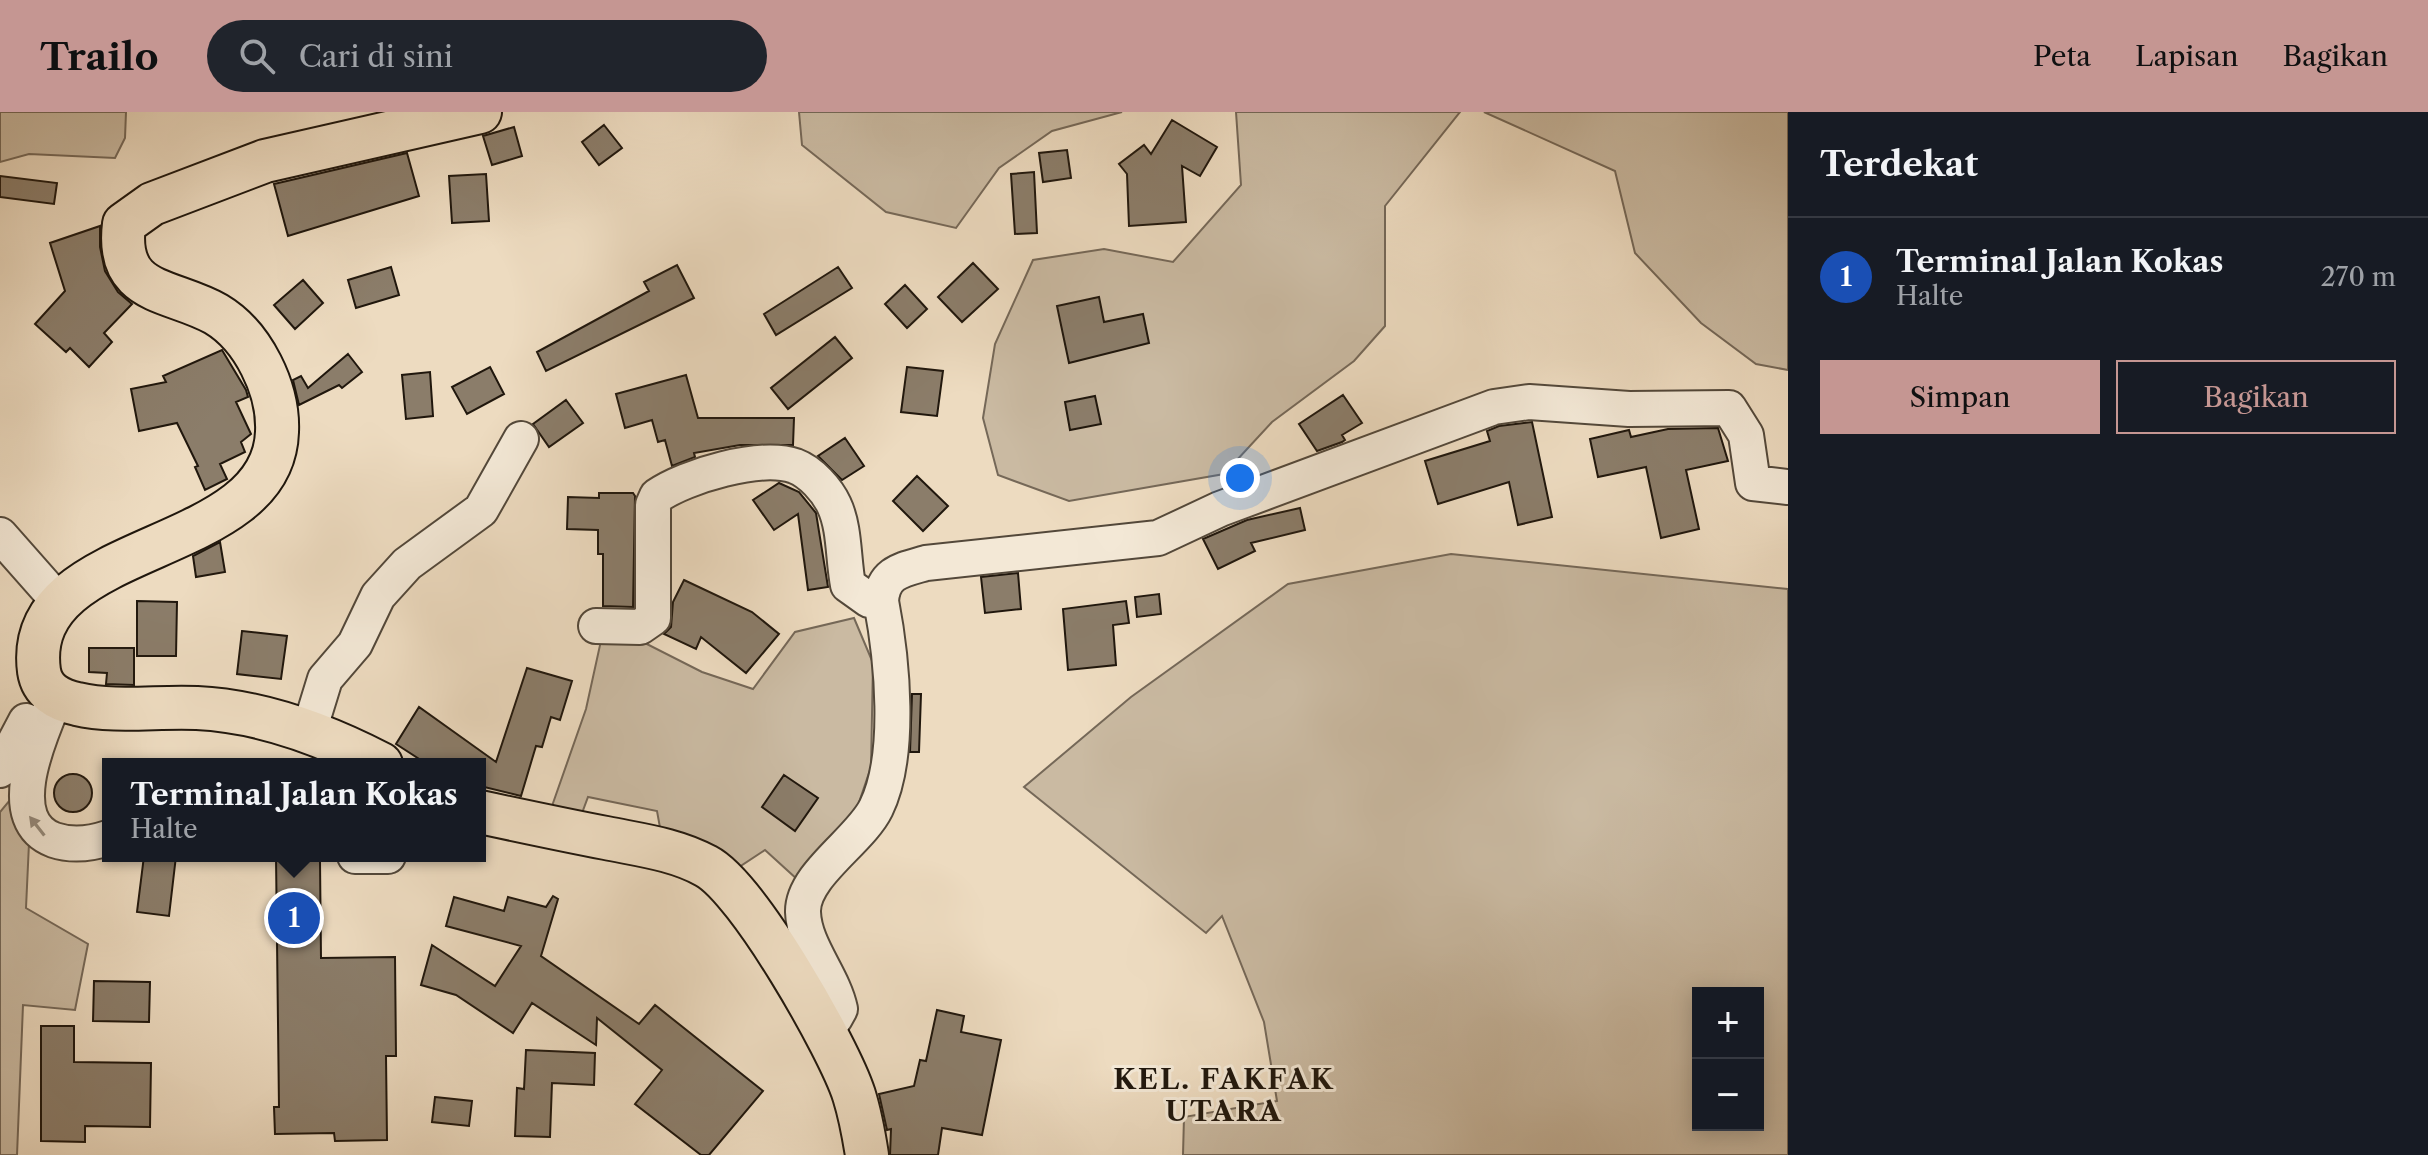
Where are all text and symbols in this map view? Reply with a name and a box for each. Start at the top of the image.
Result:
search box [207,20,767,92]
text: Trailo [40,33,159,80]
icon: search [235,34,279,78]
text: Cari di sini [299,38,453,75]
text: Peta [2033,39,2091,73]
text: Lapisan [2135,39,2238,73]
text: Bagikan [2282,39,2388,73]
text: Terdekat [1820,143,1978,185]
text: Terminal Jalan Kokas [1896,243,2224,280]
text: 1 [1840,261,1852,293]
text: 270 m [2321,261,2396,293]
text: Halte [1896,280,1963,312]
button: Simpan [1820,360,2100,434]
button: Bagikan [2116,360,2396,434]
your location [1220,458,1260,498]
popup [102,758,486,862]
text: Terminal Jalan Kokas [130,776,458,813]
text: Halte [130,813,198,845]
one-way arrow [30,816,46,836]
pin: 1 [268,888,320,948]
map controls [1692,987,1764,1131]
button: + [1692,987,1764,1059]
button: − [1692,1059,1764,1131]
district label: KEL. FAKFAK UTARA [1113,1062,1335,1128]

